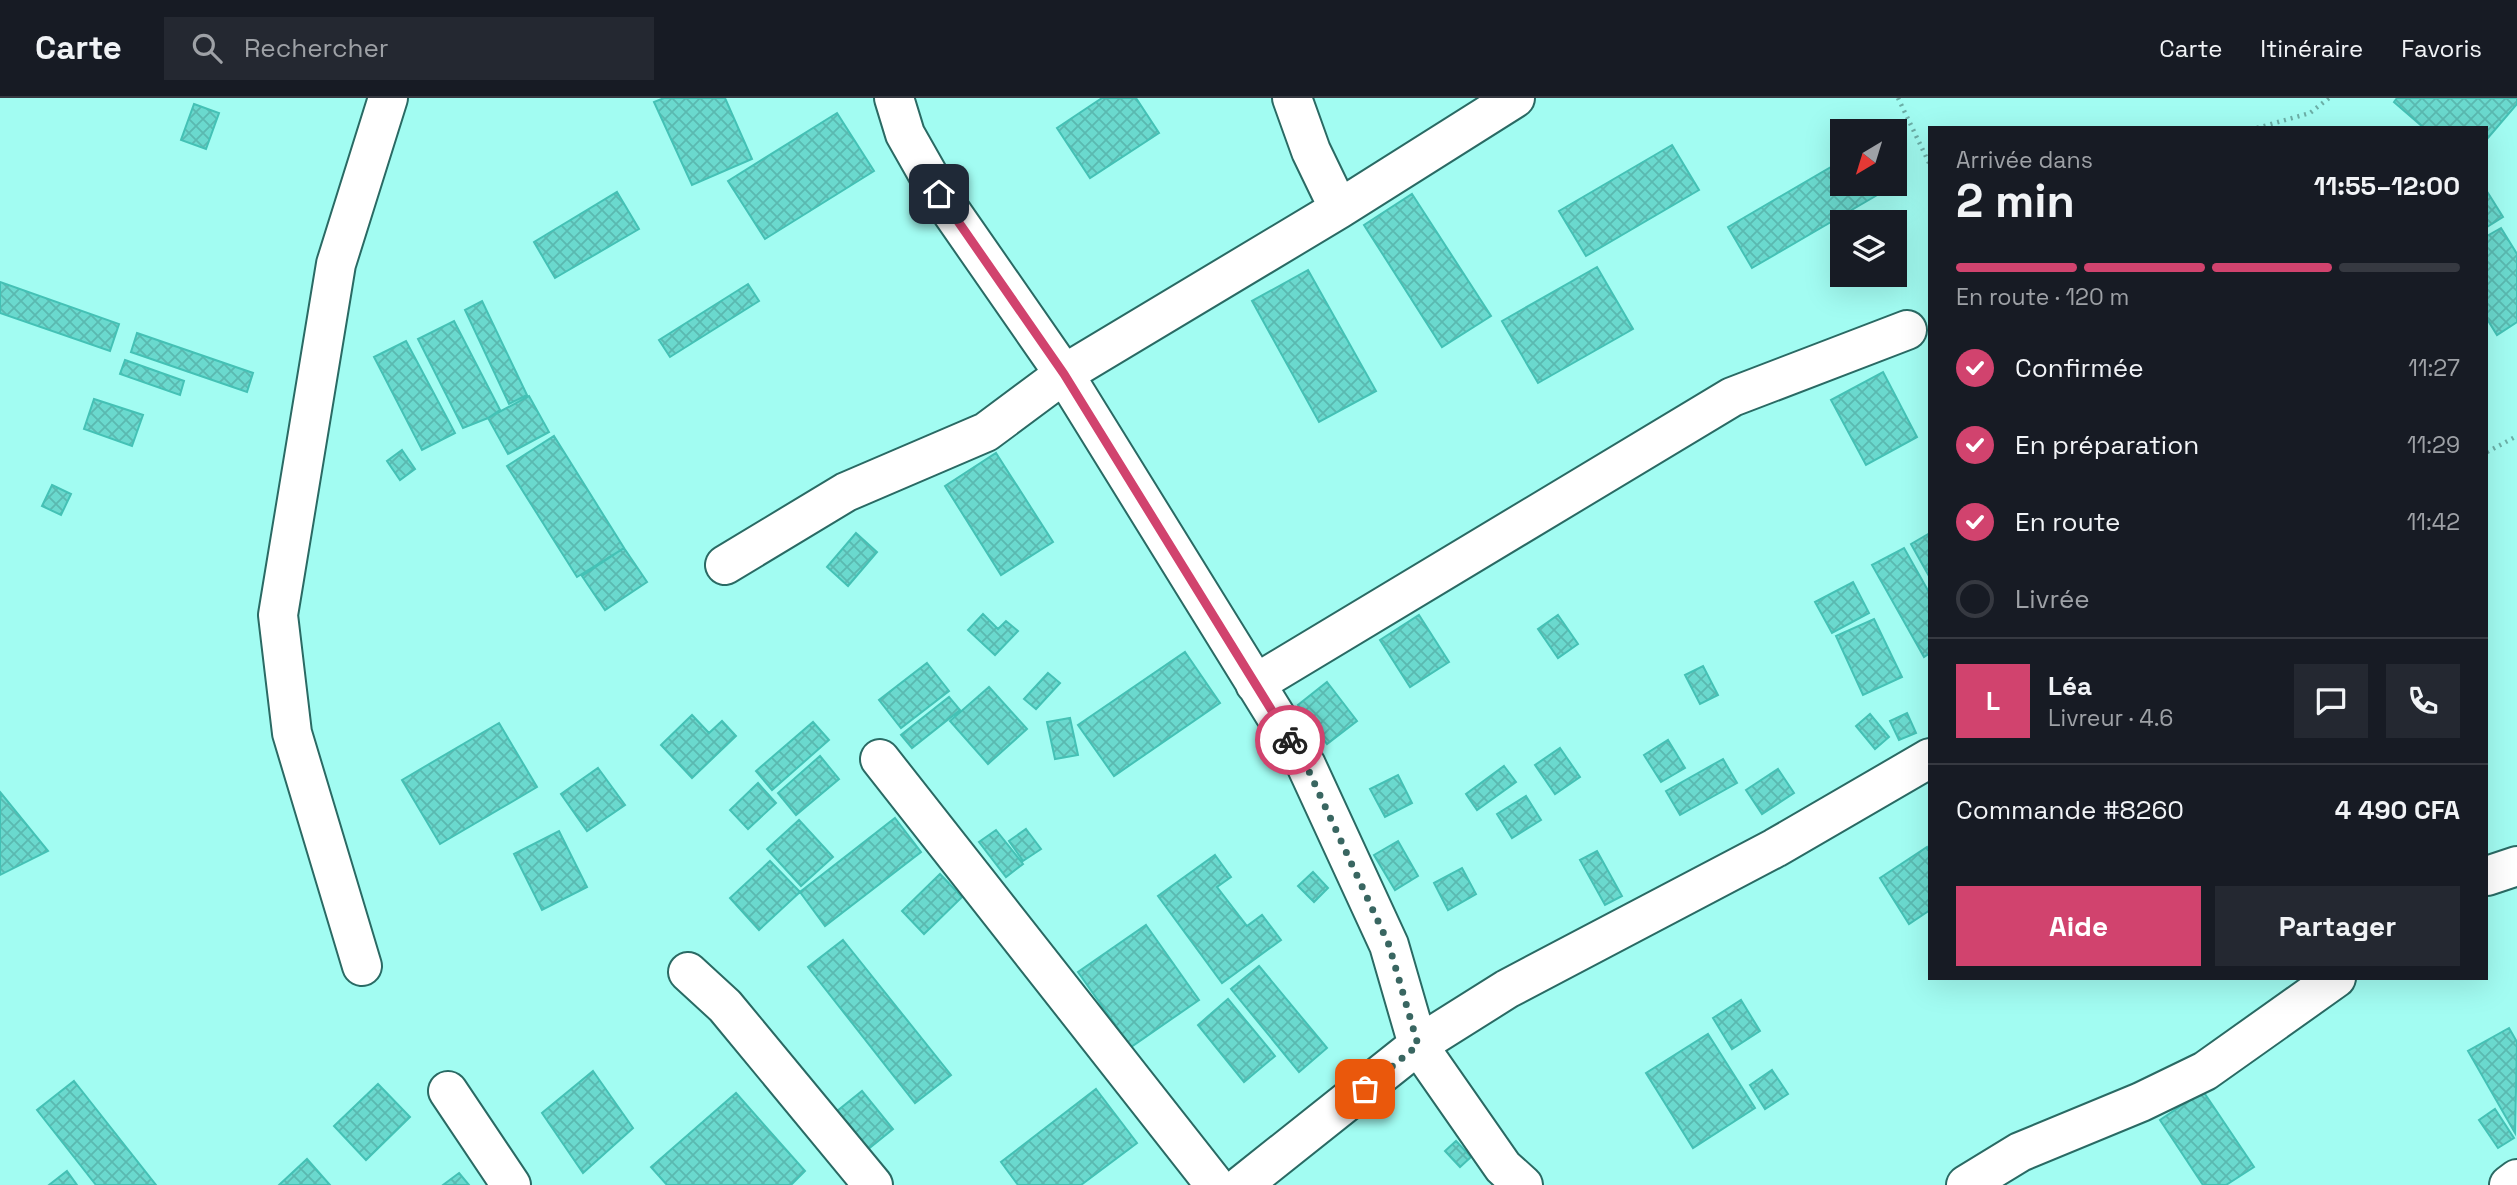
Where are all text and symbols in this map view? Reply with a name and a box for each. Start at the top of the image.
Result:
search box [164,17,654,80]
text: Carte [35,27,122,69]
icon: search [188,29,226,67]
text: Rechercher [244,31,389,65]
text: Carte [2159,33,2222,64]
text: Itinéraire [2260,33,2363,64]
text: Favoris [2401,33,2482,64]
north arrow [1830,119,1908,196]
map controls [1830,119,1907,287]
text: Arrivée dans [1956,145,2093,175]
pin [909,164,969,224]
text: 11:55–12:00 [2314,169,2460,203]
text: 2 min [1956,172,2075,230]
icon: home [920,175,958,213]
button: layers [1830,210,1907,287]
text: En route · 120 m [1956,282,2129,312]
icon: check [1956,349,1994,387]
text: Confirmée [2015,351,2144,385]
text: 11:27 [2408,353,2460,383]
icon: check [1956,426,1994,464]
text: En préparation [2015,428,2199,462]
text: 11:29 [2407,430,2460,460]
icon: check [1956,503,1994,541]
text: En route [2015,505,2120,539]
text: 11:42 [2407,507,2460,537]
text: Livrée [2015,582,2090,616]
button: chat [2294,664,2368,738]
button: phone [2386,664,2460,738]
text: Léa [2048,669,2092,703]
text: L [1986,684,2000,718]
text: Livreur · 4.6 [2048,703,2173,733]
courier [1255,705,1325,775]
icon: bike [1271,721,1309,759]
text: Commande #8260 [1956,793,2184,827]
text: 4 490 CFA [2335,793,2460,827]
button: Aide [1956,886,2201,966]
button: Partager [2215,886,2460,966]
pin [1335,1059,1395,1119]
icon: bag [1346,1070,1384,1108]

